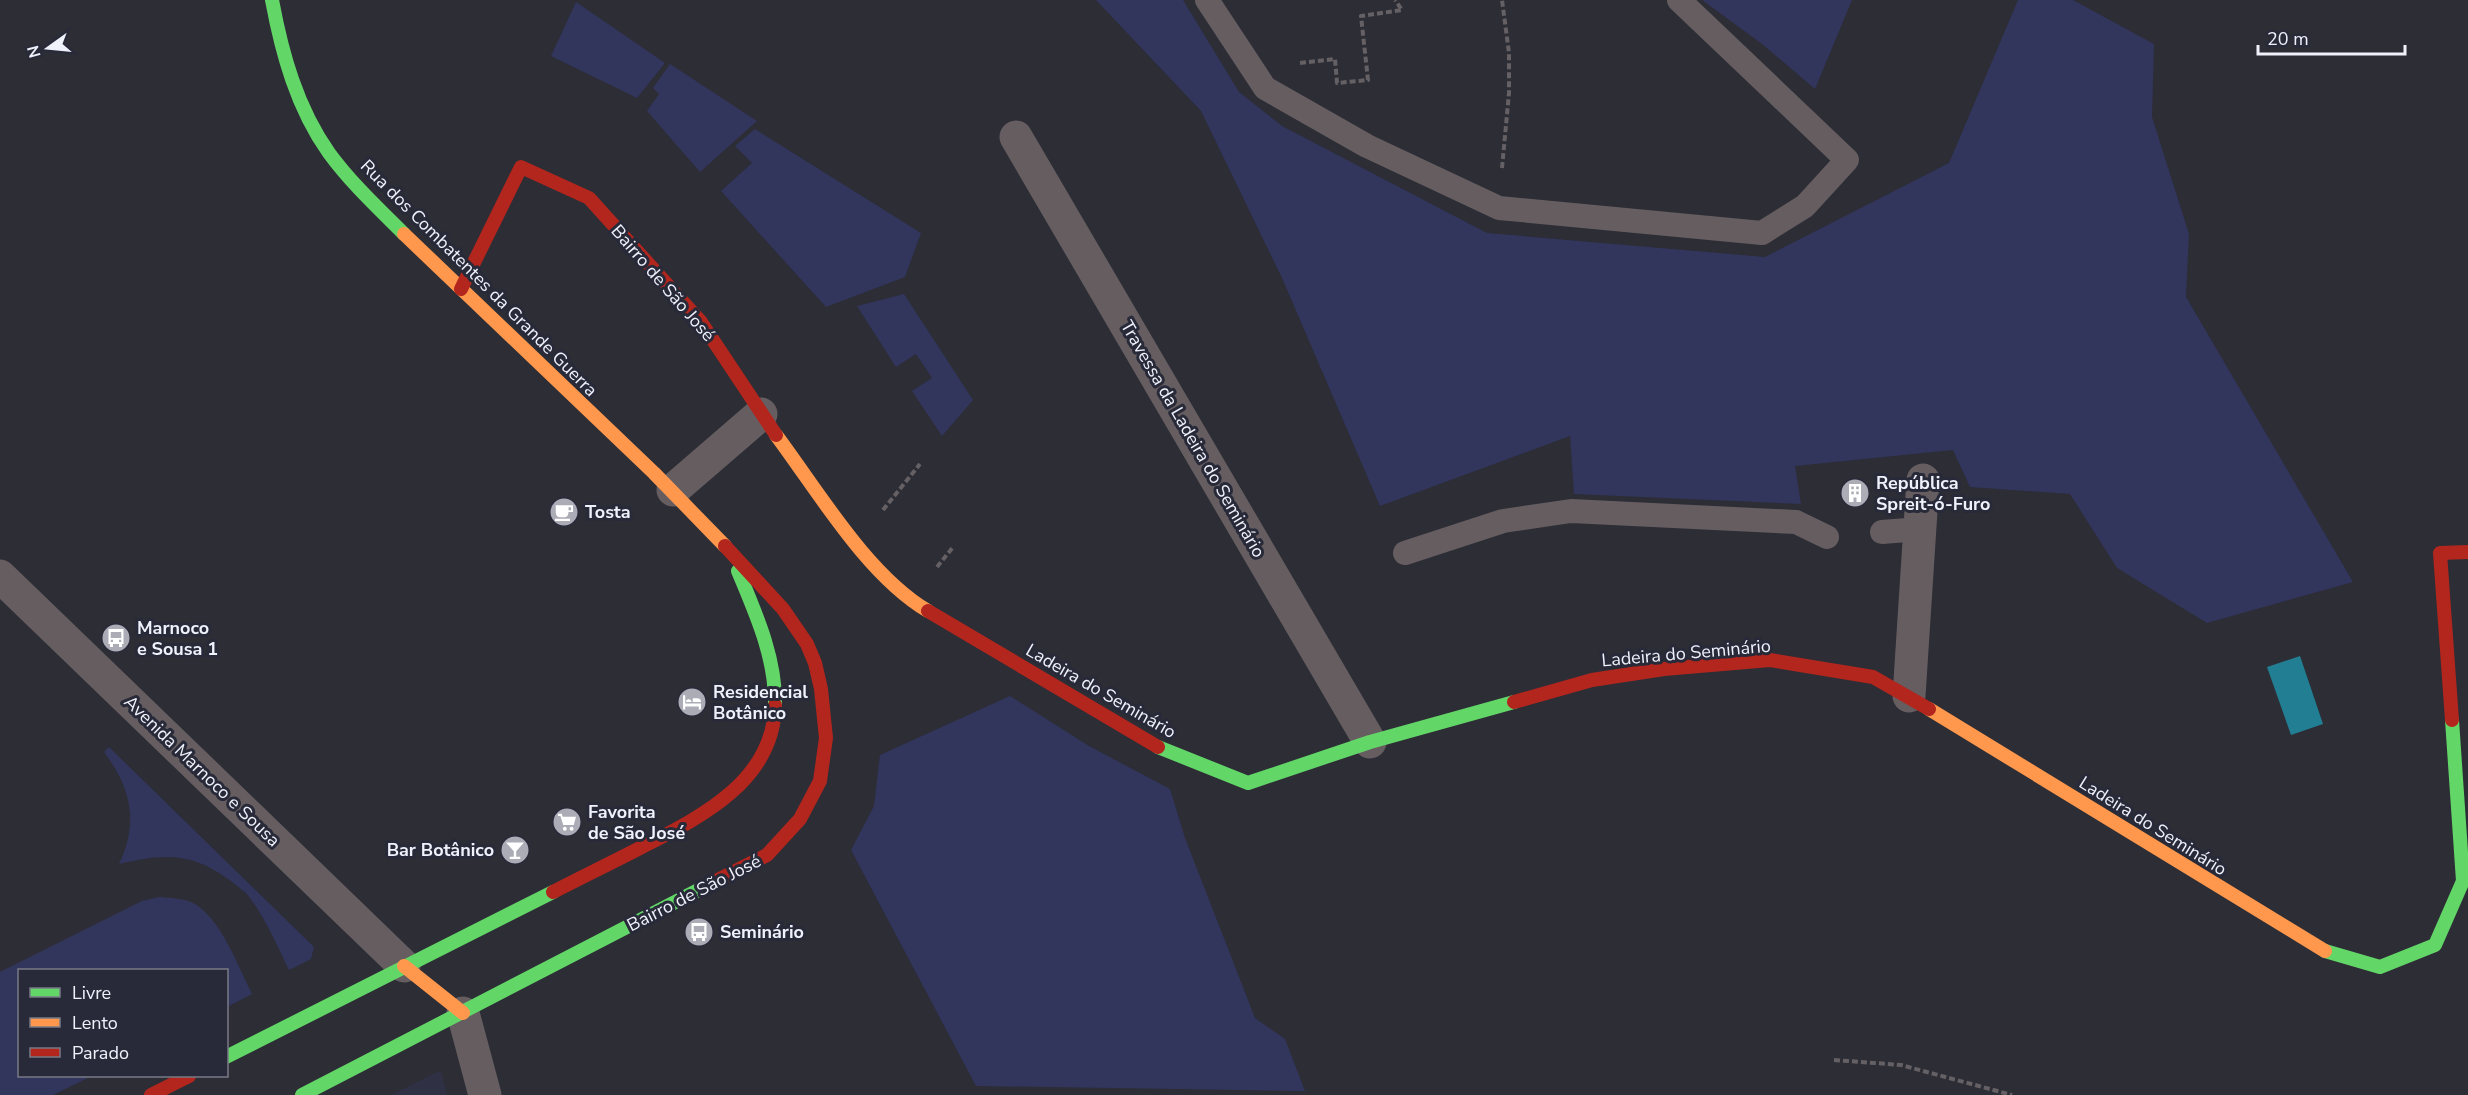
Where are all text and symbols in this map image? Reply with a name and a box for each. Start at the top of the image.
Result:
north arrow [18,18,78,78]
scale bar [2258,18,2405,56]
text: 20 m [2267,27,2309,51]
text: N [22,43,47,60]
street label: Rua dos Combatentes da Grande Guerra [355,154,603,402]
street label: Bairro de São José [606,220,720,346]
street label: Travessa da Ladeira do Seminário [1115,316,1271,562]
place label: República Spreit-ó-Furo [1876,471,1990,516]
building icon: República Spreit-ó-Furo [1839,477,1871,509]
cafe icon: Tosta [548,496,580,528]
place label: Tosta [585,500,631,524]
place label: Marnoco e Sousa 1 [137,616,218,661]
bus stop icon: Marnoco e Sousa 1 [100,622,132,654]
street label: Ladeira do Seminário [1600,634,1772,672]
street label: Ladeira do Seminário [1021,638,1181,744]
place label: Residencial Botânico [713,680,808,725]
hotel icon: Residencial Botânico [676,686,708,718]
street label: Avenida Marnoco e Sousa [119,690,285,852]
street label: Ladeira do Seminário [2075,771,2231,881]
place label: Favorita de São José [588,800,685,845]
supermarket icon: Favorita de São José [551,806,583,838]
bar icon: Bar Botânico [499,834,531,866]
place label: Bar Botânico [387,838,494,862]
street label: Bairro de São José [623,849,765,937]
bus stop icon: Seminário [683,916,715,948]
place label: Seminário [720,920,804,944]
legend [18,969,228,1077]
text: Livre [72,981,111,1005]
text: Lento [72,1011,118,1035]
text: Parado [72,1041,129,1065]

